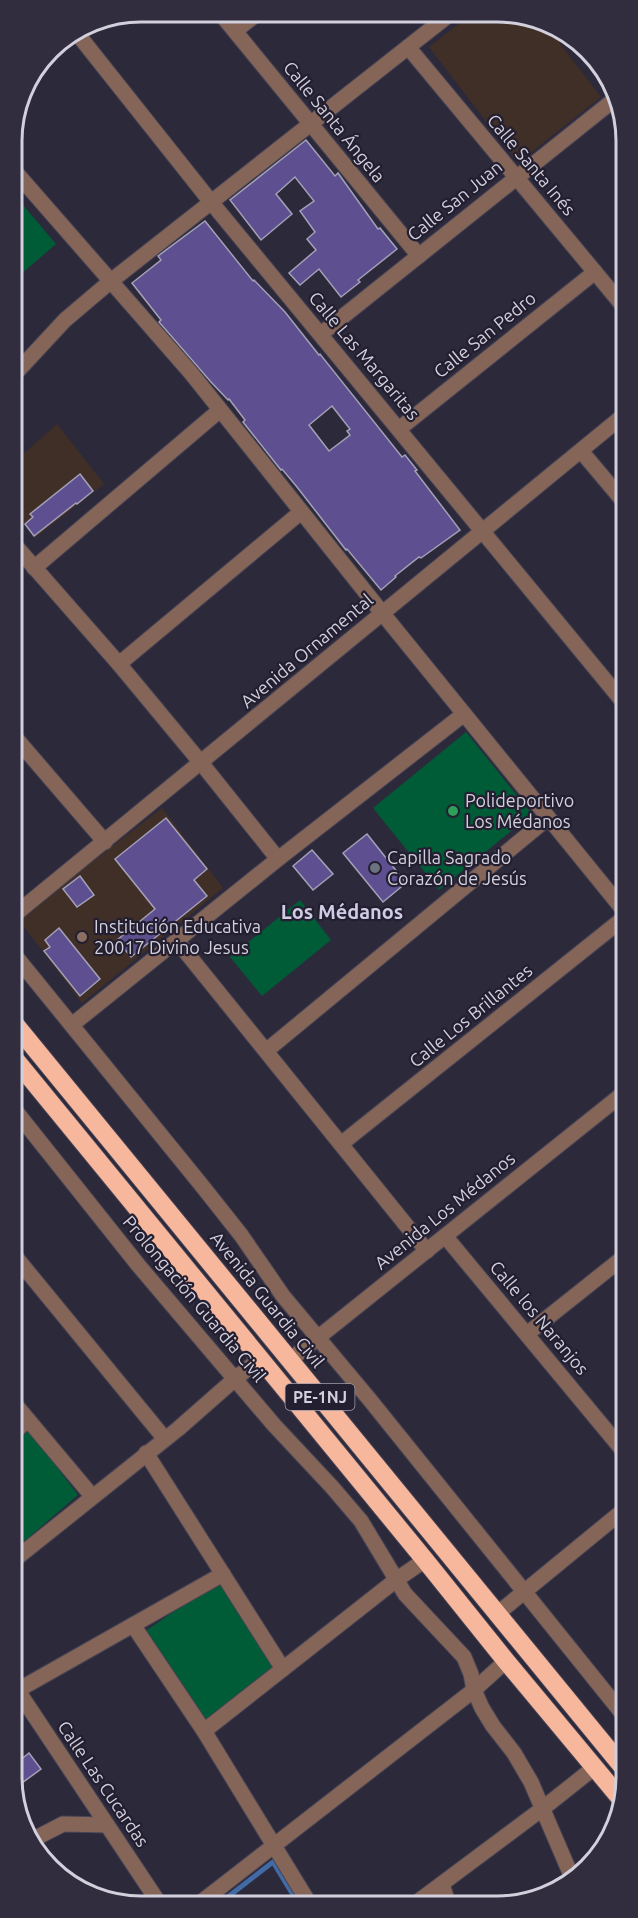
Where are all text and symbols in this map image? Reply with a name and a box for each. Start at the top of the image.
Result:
street label: Calle Santa Ángela [280,56,390,186]
street label: Calle Santa Inés [484,110,580,219]
street label: Calle San Juan [403,156,506,244]
street label: Calle Las Margaritas [305,287,424,423]
street label: Calle San Pedro [429,287,539,381]
street label: Avenida Ornamental [236,589,376,711]
place label: Polideportivo Los Médanos [465,790,574,831]
marker: Polideportivo Los Médanos [446,804,460,818]
place label: Capilla Sagrado Corazón de Jesús [387,847,527,888]
marker: Capilla Sagrado Corazón de Jesús [368,861,382,875]
district label: Los Médanos [281,900,403,923]
place label: Institución Educativa 20017 Divino Jesus [94,916,261,957]
marker: Institución Educativa 20017 Divino Jesus [75,930,89,944]
street label: Calle Los Brillantes [405,960,536,1071]
street label: Avenida Los Médanos [370,1147,519,1273]
street label: Prolongación Guardia Civil [119,1211,270,1386]
street label: Avenida Guardia Civil [207,1228,329,1371]
street label: Calle los Naranjos [486,1256,593,1378]
road number: PE-1NJ [286,1384,354,1410]
street label: Calle Las Cucardas [54,1717,153,1850]

